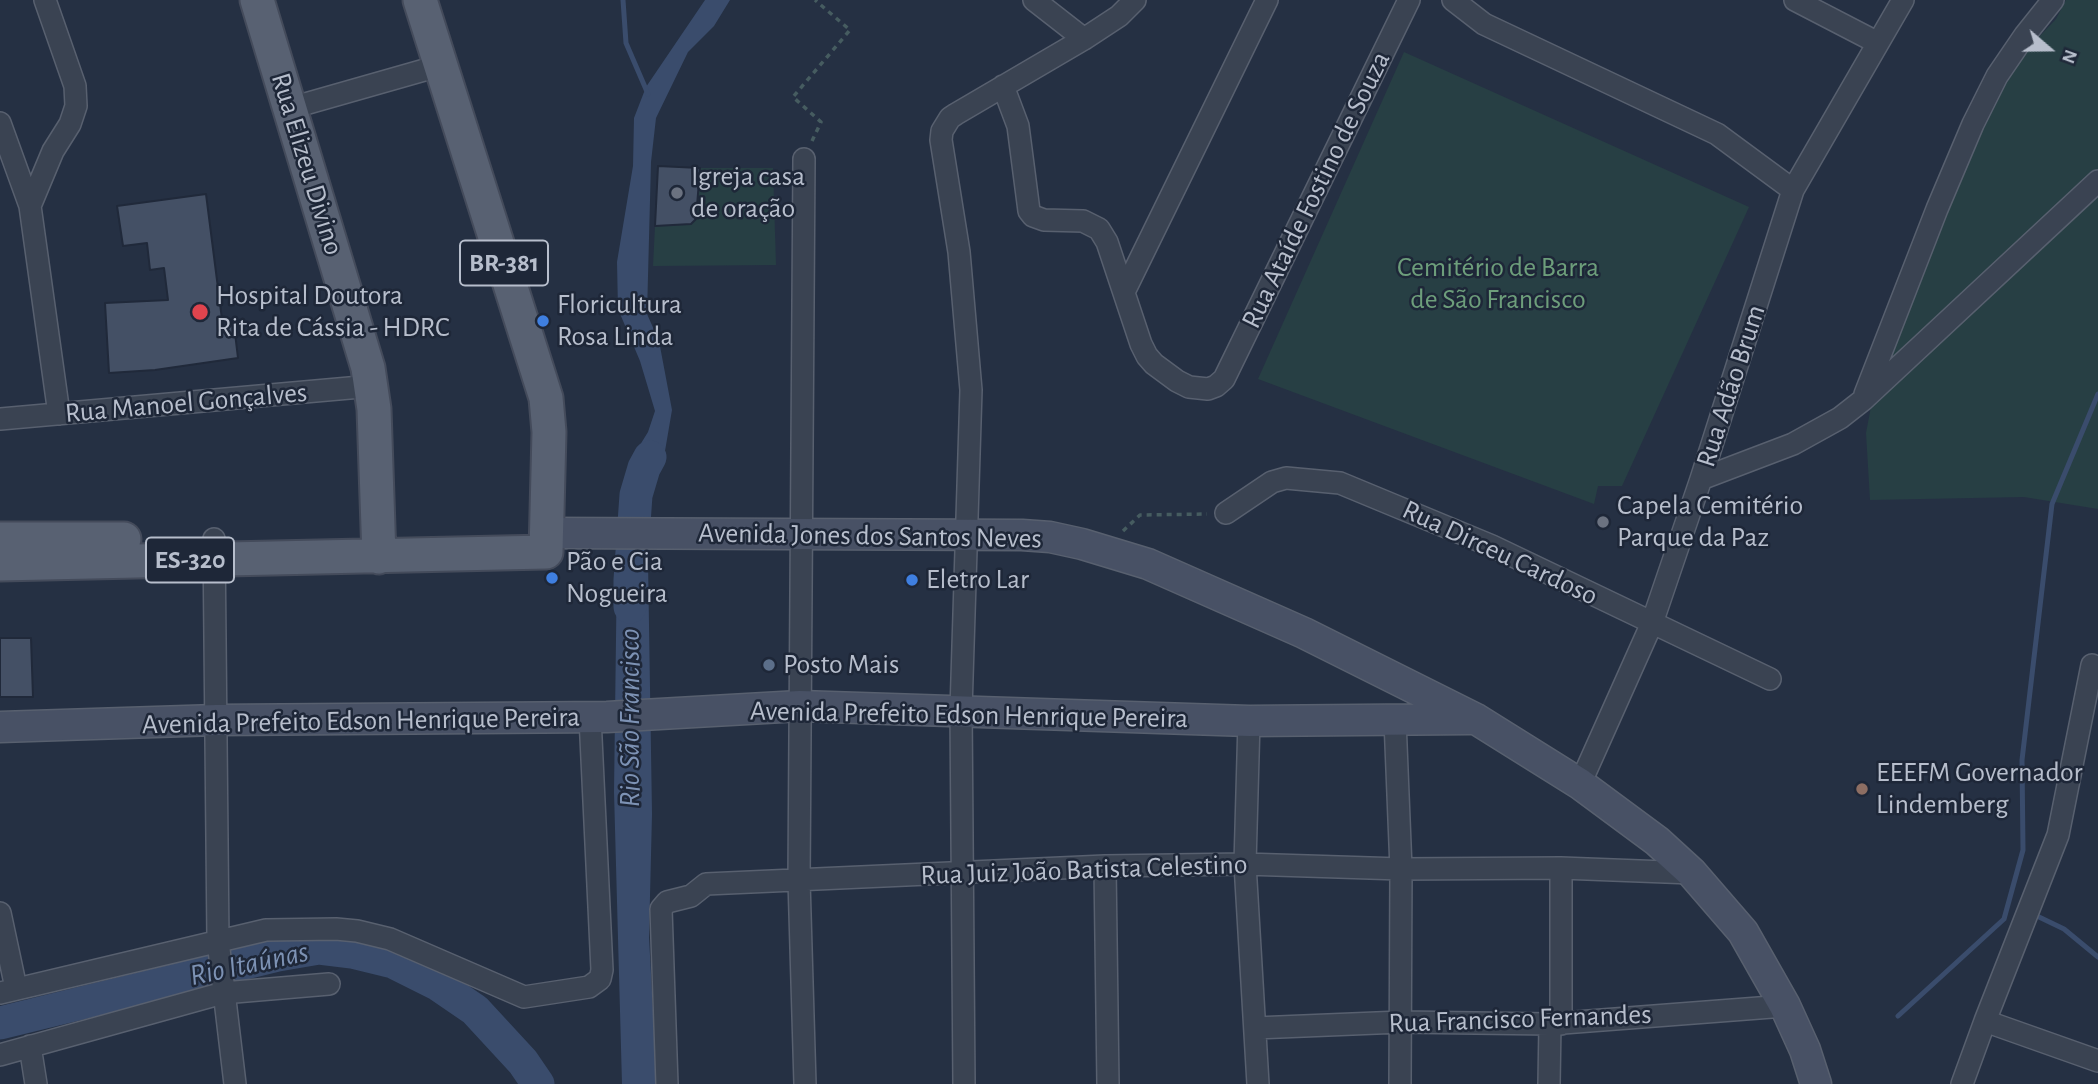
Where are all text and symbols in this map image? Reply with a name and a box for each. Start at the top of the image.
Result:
north arrow [2014,14,2084,84]
street label: Rua Ataíde Fostino de Souza [1234,46,1398,334]
text: N [2058,47,2080,66]
street label: Rua Elizeu Divino [263,69,351,259]
place label: Igreja casa de oração [691,160,805,226]
marker: Igreja casa de oração [669,185,685,201]
road number: BR-381 [460,240,548,286]
park label: Cemitério de Barra de São Francisco [1397,251,1599,317]
place label: Hospital Doutora Rita de Cássia - HDRC [216,279,450,345]
place label: Floricultura Rosa Linda [557,288,682,354]
street label: Rua Adão Brum [1689,301,1773,471]
marker: Hospital Doutora Rita de Cássia - HDRC [190,302,210,322]
marker: Floricultura Rosa Linda [535,313,551,329]
street label: Rua Manoel Gonçalves [63,376,309,430]
place label: Capela Cemitério Parque da Paz [1617,489,1803,555]
street label: Rua Dirceu Cardoso [1397,493,1603,613]
marker: Capela Cemitério Parque da Paz [1595,514,1611,530]
street label: Avenida Jones dos Santos Neves [698,516,1042,556]
road number: ES-320 [146,538,234,582]
place label: Pão e Cia Nogueira [566,545,668,611]
place label: Eletro Lar [926,563,1029,597]
marker: Pão e Cia Nogueira [544,570,560,586]
marker: Eletro Lar [904,572,920,588]
water label: Rio São Francisco [612,628,648,808]
place label: Posto Mais [783,648,899,682]
marker: Posto Mais [761,657,777,673]
street label: Avenida Prefeito Edson Henrique Pereira [750,694,1188,736]
street label: Avenida Prefeito Edson Henrique Pereira [142,700,580,742]
place label: EEEFM Governador Lindemberg [1876,756,2082,822]
marker: EEEFM Governador Lindemberg [1854,781,1870,797]
street label: Rua Juiz João Batista Celestino [920,848,1248,892]
water label: Rio Itaúnas [186,934,312,994]
street label: Rua Francisco Fernandes [1388,998,1652,1040]

